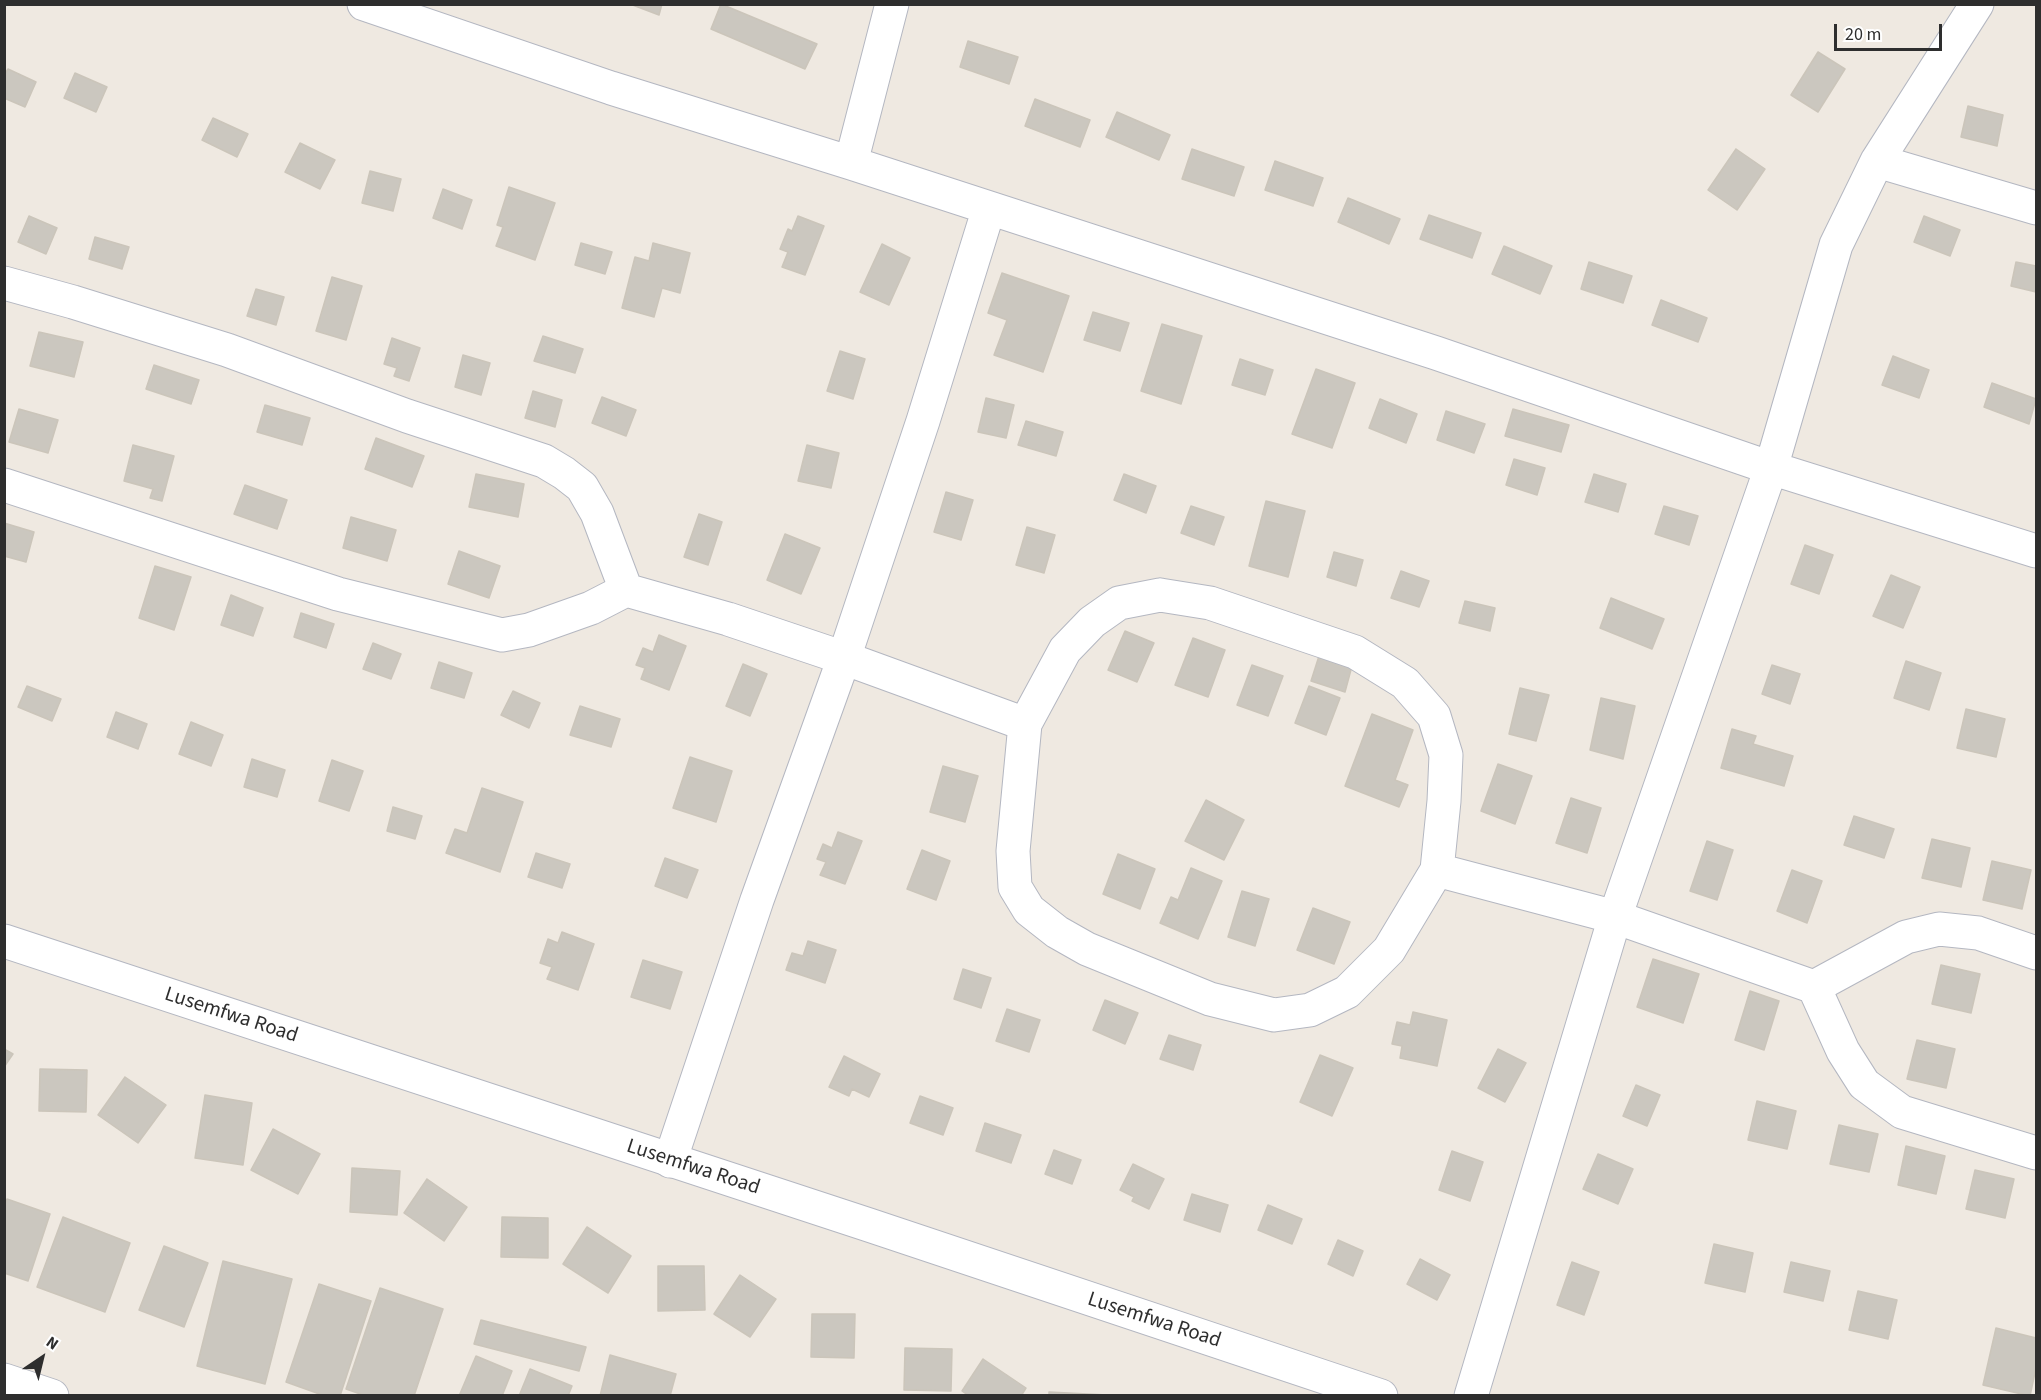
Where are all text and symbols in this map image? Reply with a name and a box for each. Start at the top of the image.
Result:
scale bar [1837,12,1945,50]
text: 20 m [1845,22,1881,47]
street label: Lusemfwa Road [161,983,301,1049]
street label: Lusemfwa Road [623,1135,763,1201]
street label: Lusemfwa Road [1084,1288,1224,1354]
north arrow [12,1328,72,1388]
text: N [42,1331,63,1355]

